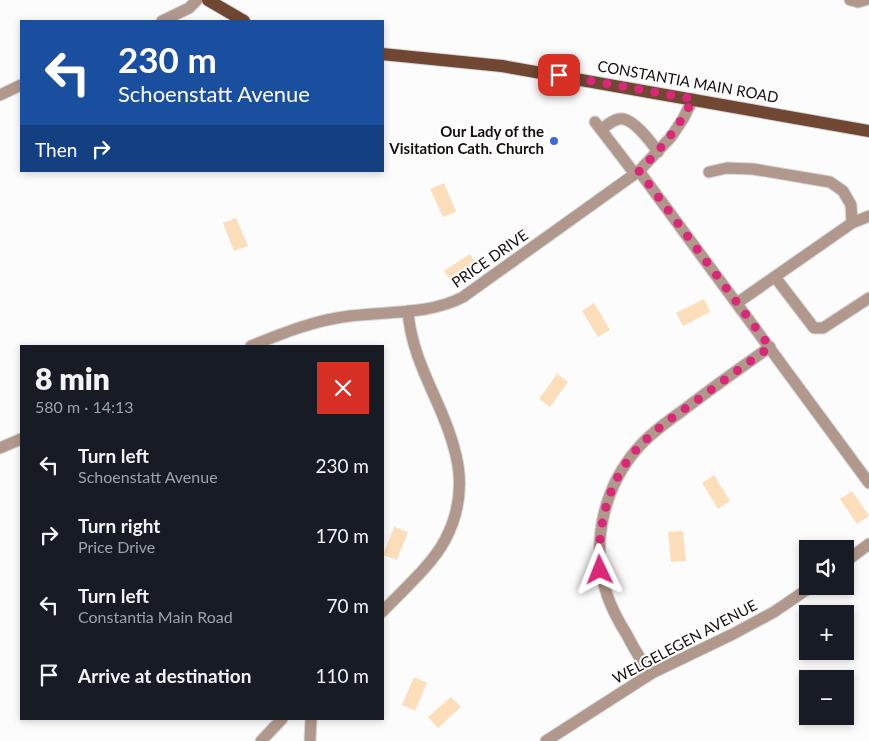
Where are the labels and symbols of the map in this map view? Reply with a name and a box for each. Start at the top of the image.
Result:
pin [538,54,580,96]
street label: CONSTANTIA MAIN ROAD [596,56,780,106]
place label: Our Lady of the Visitation Cath. Church [388,122,544,157]
marker: Our Lady of the Visitation Cath. Church [548,135,560,147]
street label: PRICE DRIVE [448,225,531,291]
position arrow [573,543,625,595]
street label: WELGELEGEN AVENUE [609,595,760,687]

